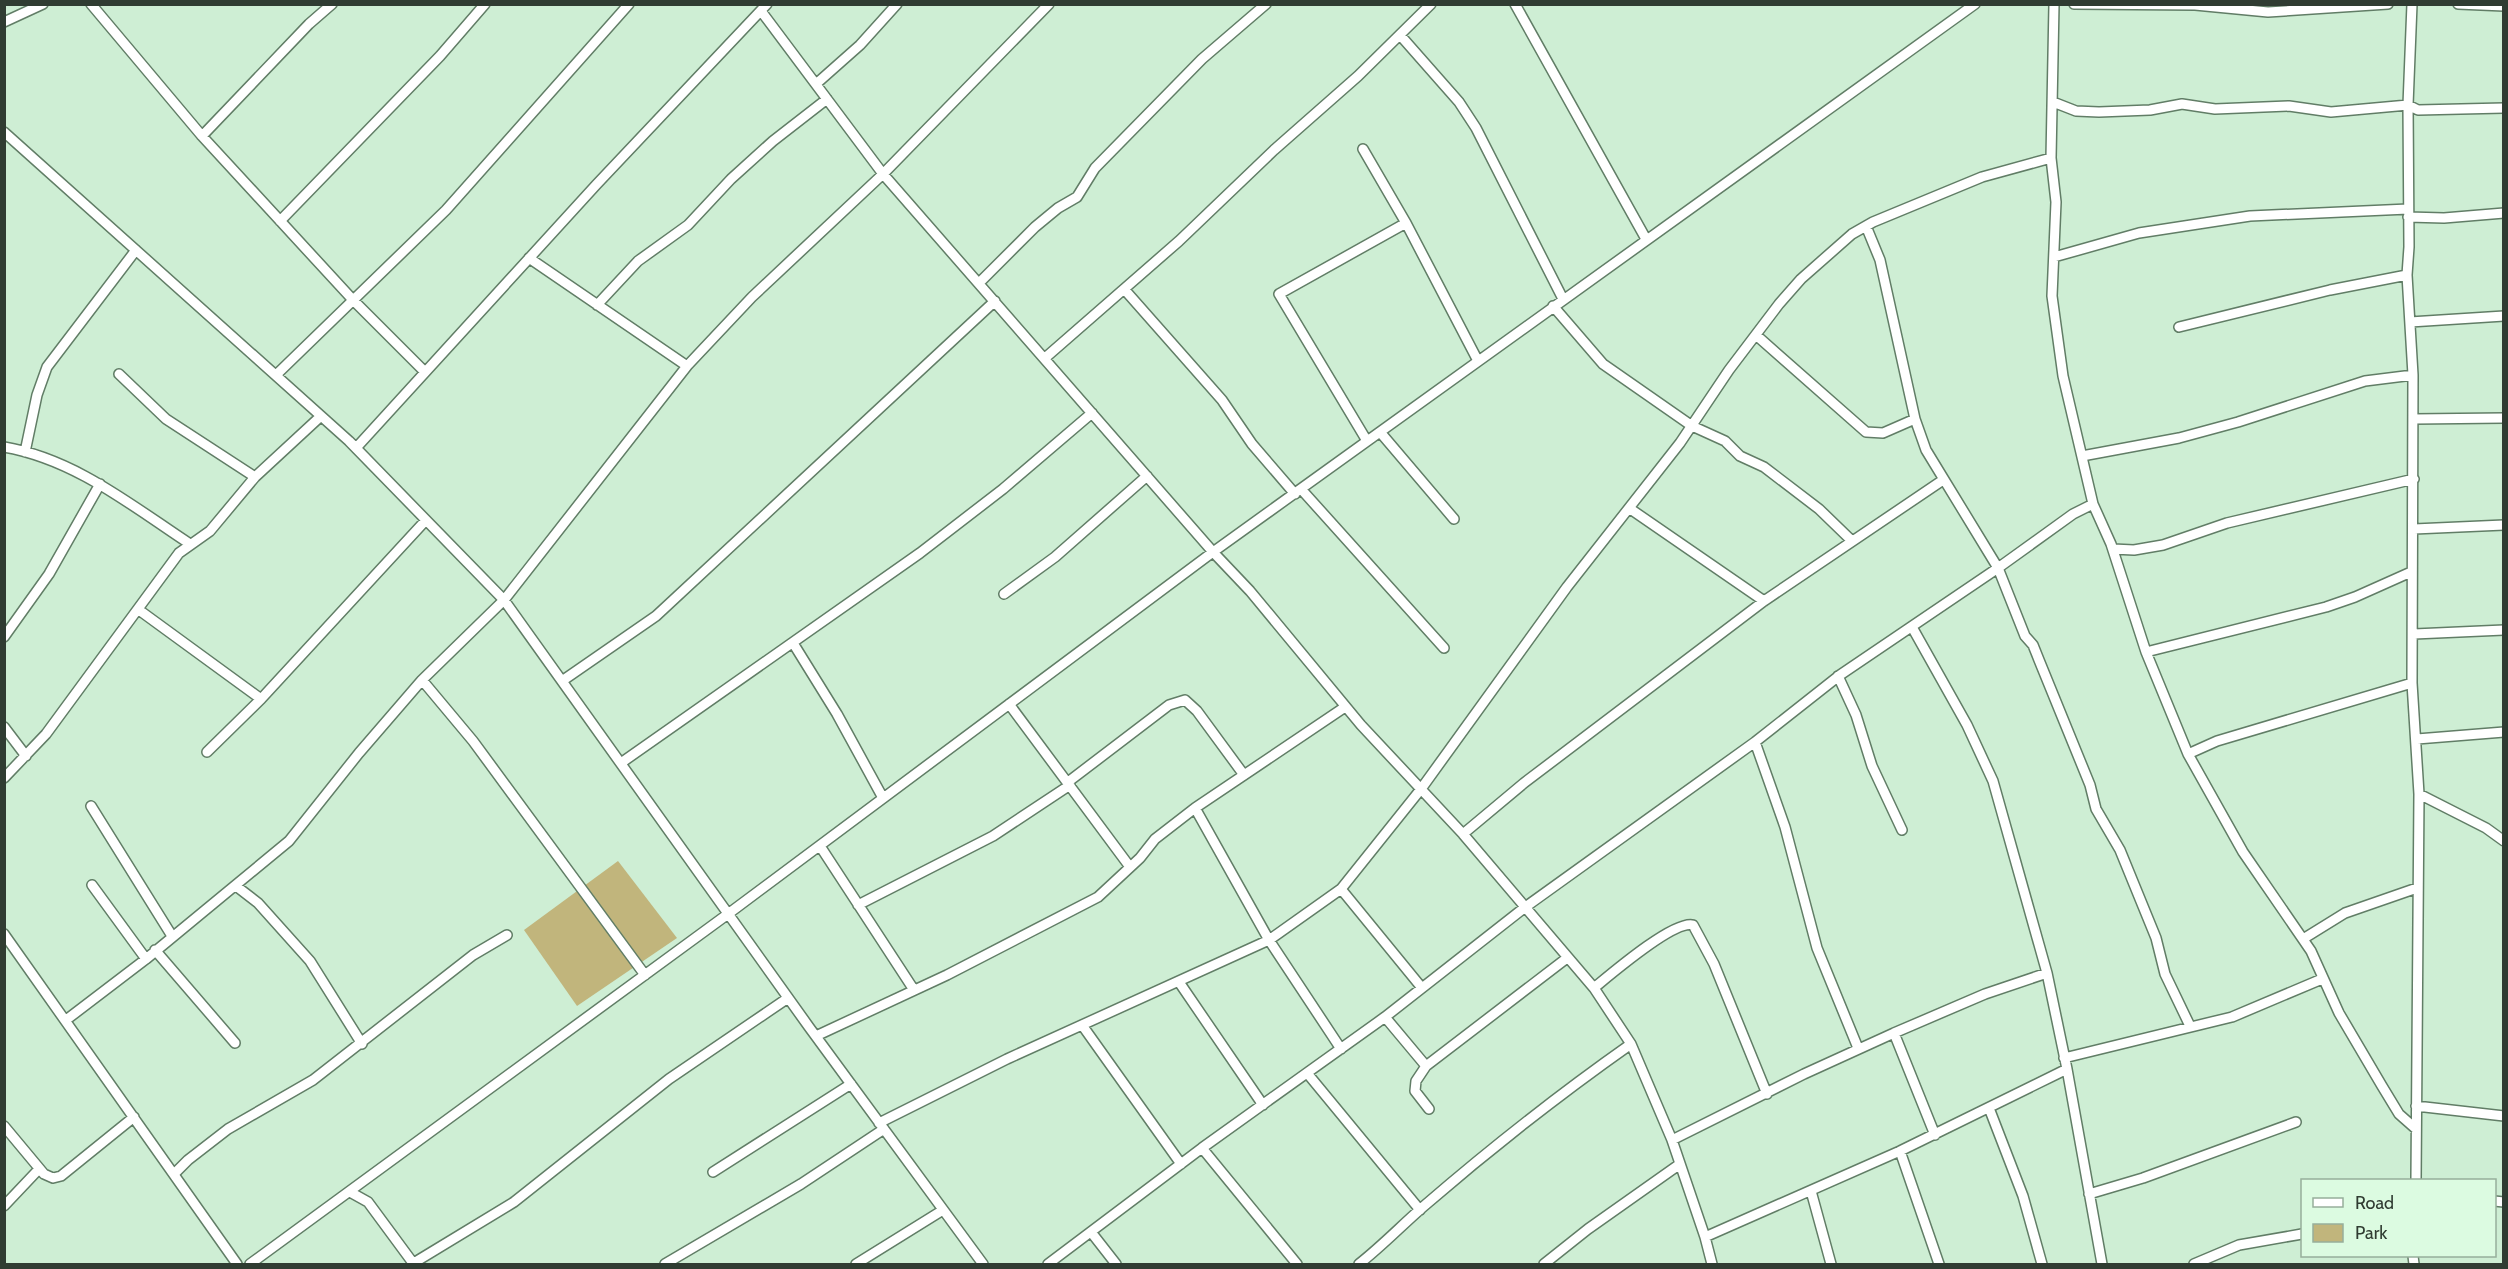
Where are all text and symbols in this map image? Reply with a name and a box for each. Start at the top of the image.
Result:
legend [2301,1179,2496,1257]
text: Road [2355,1192,2394,1214]
text: Park [2355,1222,2388,1244]

